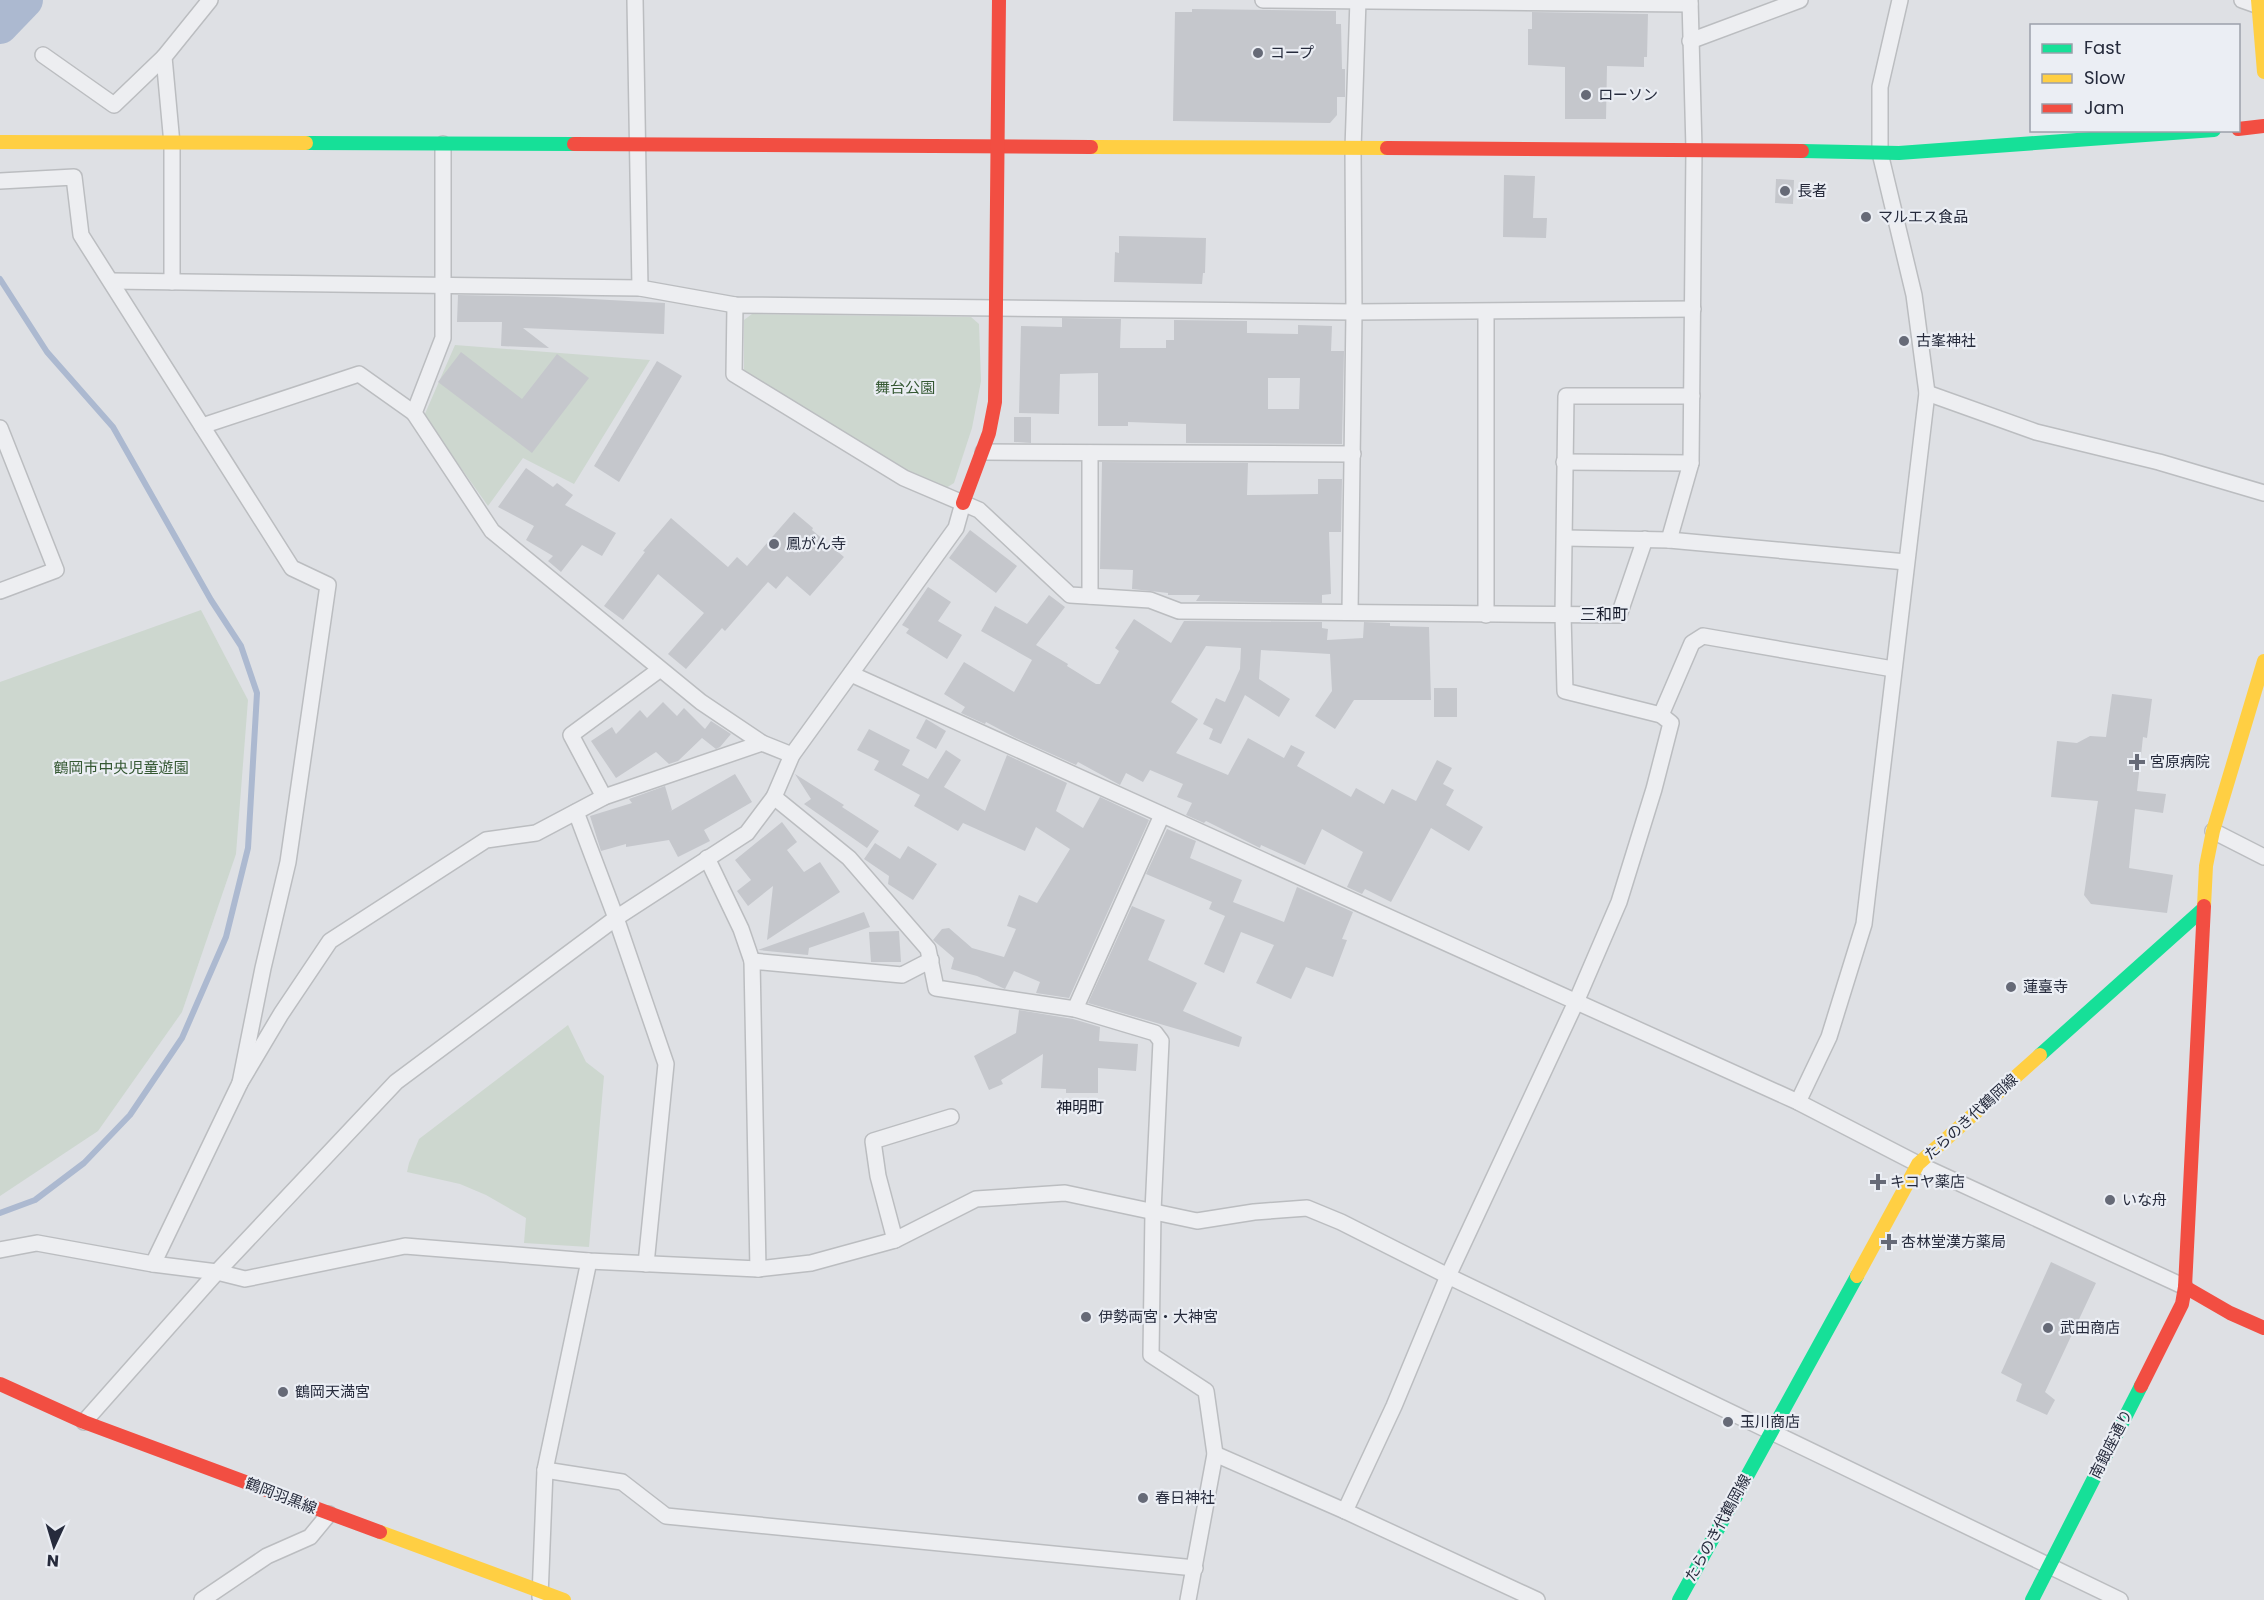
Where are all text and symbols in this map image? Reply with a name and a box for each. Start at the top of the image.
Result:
legend [2030,24,2240,132]
text: Fast [2084,35,2121,60]
place label: コープ [1270,42,1314,63]
marker: コープ [1251,46,1265,60]
text: Slow [2084,65,2126,90]
place label: ローソン [1598,84,1658,105]
marker: ローソン [1579,88,1593,102]
text: Jam [2084,95,2124,120]
place label: 長者 [1797,180,1827,201]
marker: 長者 [1778,184,1792,198]
place label: マルエス食品 [1878,206,1968,227]
marker: マルエス食品 [1859,210,1873,224]
place label: 古峯神社 [1916,330,1976,351]
marker: 古峯神社 [1897,334,1911,348]
park label: 舞台公園 [875,377,935,398]
place label: 鳳がん寺 [786,533,846,554]
marker: 鳳がん寺 [767,537,781,551]
district label: 三和町 [1580,603,1628,626]
place label: 宮原病院 [2150,751,2210,772]
marker: 宮原病院 [2128,753,2146,771]
park label: 鶴岡市中央児童遊園 [53,757,189,778]
place label: 蓮臺寺 [2023,976,2068,997]
marker: 蓮臺寺 [2004,980,2018,994]
street label: たらのき代鶴岡線 [1919,1069,2022,1164]
district label: 神明町 [1056,1096,1104,1119]
place label: キコヤ薬店 [1890,1171,1965,1192]
marker: キコヤ薬店 [1871,1175,1885,1189]
place label: いな舟 [2122,1189,2167,1210]
marker: いな舟 [2103,1193,2117,1207]
place label: 杏林堂漢方薬局 [1901,1231,2006,1252]
marker: 杏林堂漢方薬局 [1882,1235,1896,1249]
place label: 伊勢両宮・大神宮 [1098,1306,1218,1327]
marker: 伊勢両宮・大神宮 [1079,1310,1093,1324]
place label: 武田商店 [2060,1317,2120,1338]
marker: 武田商店 [2041,1321,2055,1335]
place label: 鶴岡天満宮 [295,1381,370,1402]
marker: 鶴岡天満宮 [276,1385,290,1399]
street label: 南銀座通り [2084,1406,2137,1482]
place label: 玉川商店 [1740,1411,1800,1432]
marker: 玉川商店 [1721,1415,1735,1429]
street label: たらのき代鶴岡線 [1679,1470,1756,1585]
street label: 鶴岡羽黒線 [242,1472,320,1519]
place label: 春日神社 [1155,1487,1215,1508]
marker: 春日神社 [1136,1491,1150,1505]
north arrow [24,1516,84,1576]
text: N [46,1549,60,1572]

